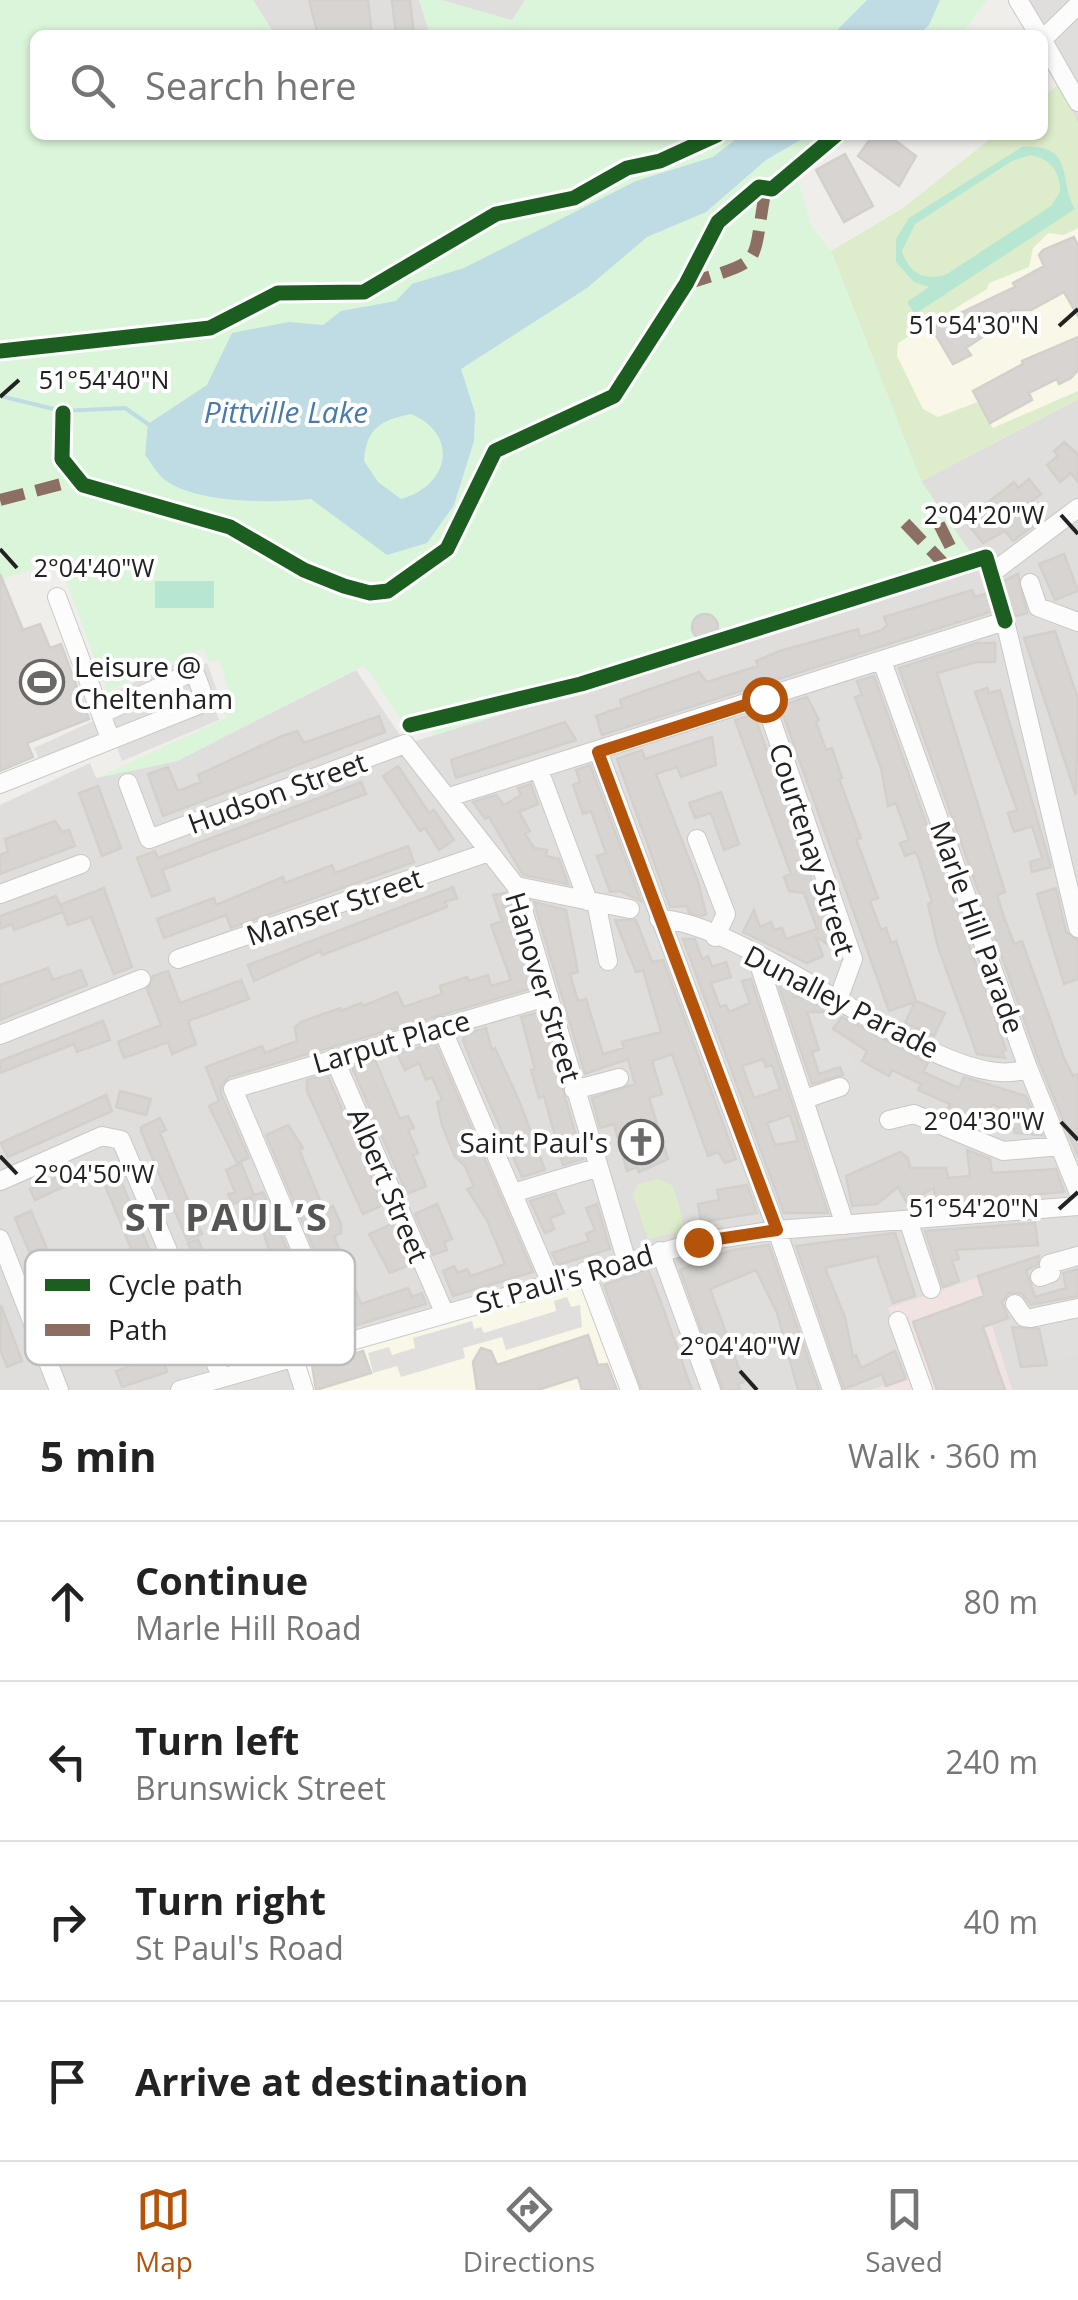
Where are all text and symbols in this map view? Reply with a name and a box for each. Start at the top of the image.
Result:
search box [30,30,1048,140]
icon: search [65,58,120,113]
text: Search here [145,59,357,111]
text: 51°54'30"N [909,307,1039,341]
text: 51°54'40"N [39,362,169,396]
water label: Pittville Lake [204,391,368,432]
text: 2°04'20"W [924,497,1044,531]
text: 2°04'40"W [34,550,154,584]
place label: Leisure @ Cheltenham [74,647,233,717]
sports icon: Leisure @ Cheltenham [19,659,65,705]
route start [742,677,788,723]
street label: Courtenay Street [761,738,865,960]
street label: Hudson Street [182,742,372,842]
street label: Marle Hill Parade [922,815,1034,1039]
street label: Manser Street [241,858,427,954]
street label: Hanover Street [497,887,591,1087]
street label: Dunalley Parade [738,936,946,1066]
street label: Larput Place [308,1000,474,1082]
street label: Albert Street [339,1102,439,1268]
text: 2°04'30"W [924,1103,1044,1137]
church icon: Saint Paul's [618,1119,664,1165]
place label: Saint Paul's [459,1123,608,1161]
text: 2°04'50"W [34,1156,154,1190]
district label: ST PAUL’S [125,1190,329,1242]
text: 51°54'20"N [909,1190,1039,1224]
route end [676,1220,722,1266]
street label: St Paul's Road [471,1235,657,1321]
legend [25,1250,355,1365]
text: Cycle path [108,1265,243,1303]
text: Path [108,1310,168,1348]
text: 2°04'40"W [680,1328,800,1362]
text: 5 min [40,1427,157,1484]
text: Walk · 360 m [848,1434,1038,1477]
text: Continue [135,1554,308,1606]
icon: ahead [40,1574,95,1629]
text: 80 m [963,1580,1038,1623]
text: Marle Hill Road [135,1606,362,1649]
text: Turn left [135,1714,299,1766]
icon: left [40,1734,95,1789]
text: 240 m [945,1740,1038,1783]
text: Brunswick Street [135,1766,386,1809]
text: Turn right [135,1874,326,1926]
icon: right [40,1894,95,1949]
text: 40 m [963,1900,1038,1943]
text: St Paul's Road [135,1926,344,1969]
icon: arrive [40,2054,95,2109]
text: Arrive at destination [135,2055,529,2107]
tab: Map [135,2182,193,2280]
tab: Directions [463,2182,595,2280]
tab: Saved [865,2182,943,2280]

